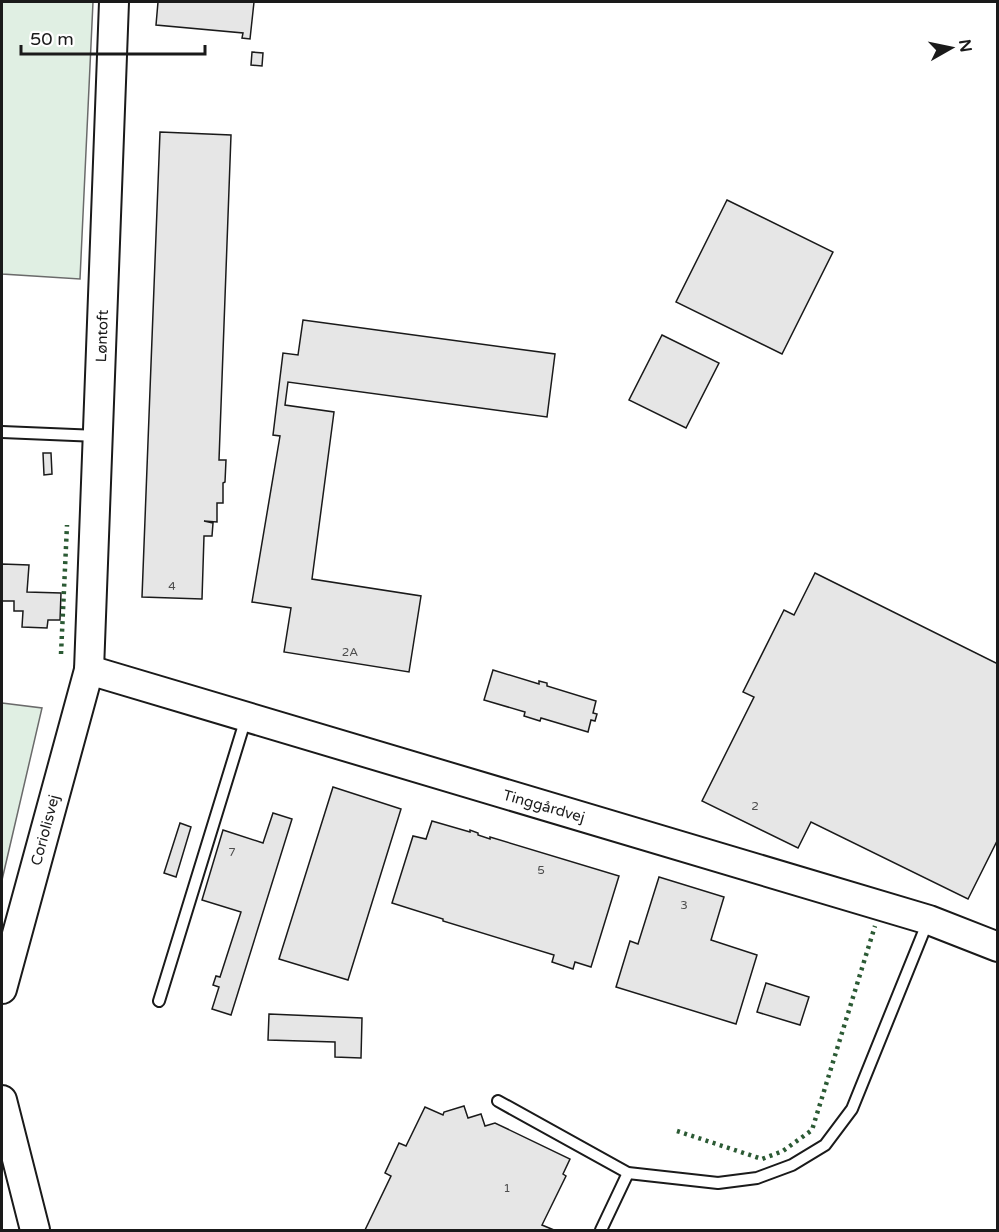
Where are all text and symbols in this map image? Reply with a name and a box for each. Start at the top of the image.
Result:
scale bar [21,18,206,56]
north arrow [921,18,981,78]
text: 50 m [30,28,74,50]
text: N [954,38,976,54]
street label: Løntoft [92,309,112,363]
house number: 4 [168,579,176,593]
house number: 2A [342,645,358,659]
street label: Tinggårdvej [501,786,587,826]
street label: Coriolisvej [27,793,63,867]
house number: 2 [751,799,759,813]
house number: 7 [228,845,236,859]
house number: 5 [537,863,545,877]
house number: 3 [680,898,688,912]
house number: 1 [503,1181,511,1195]

